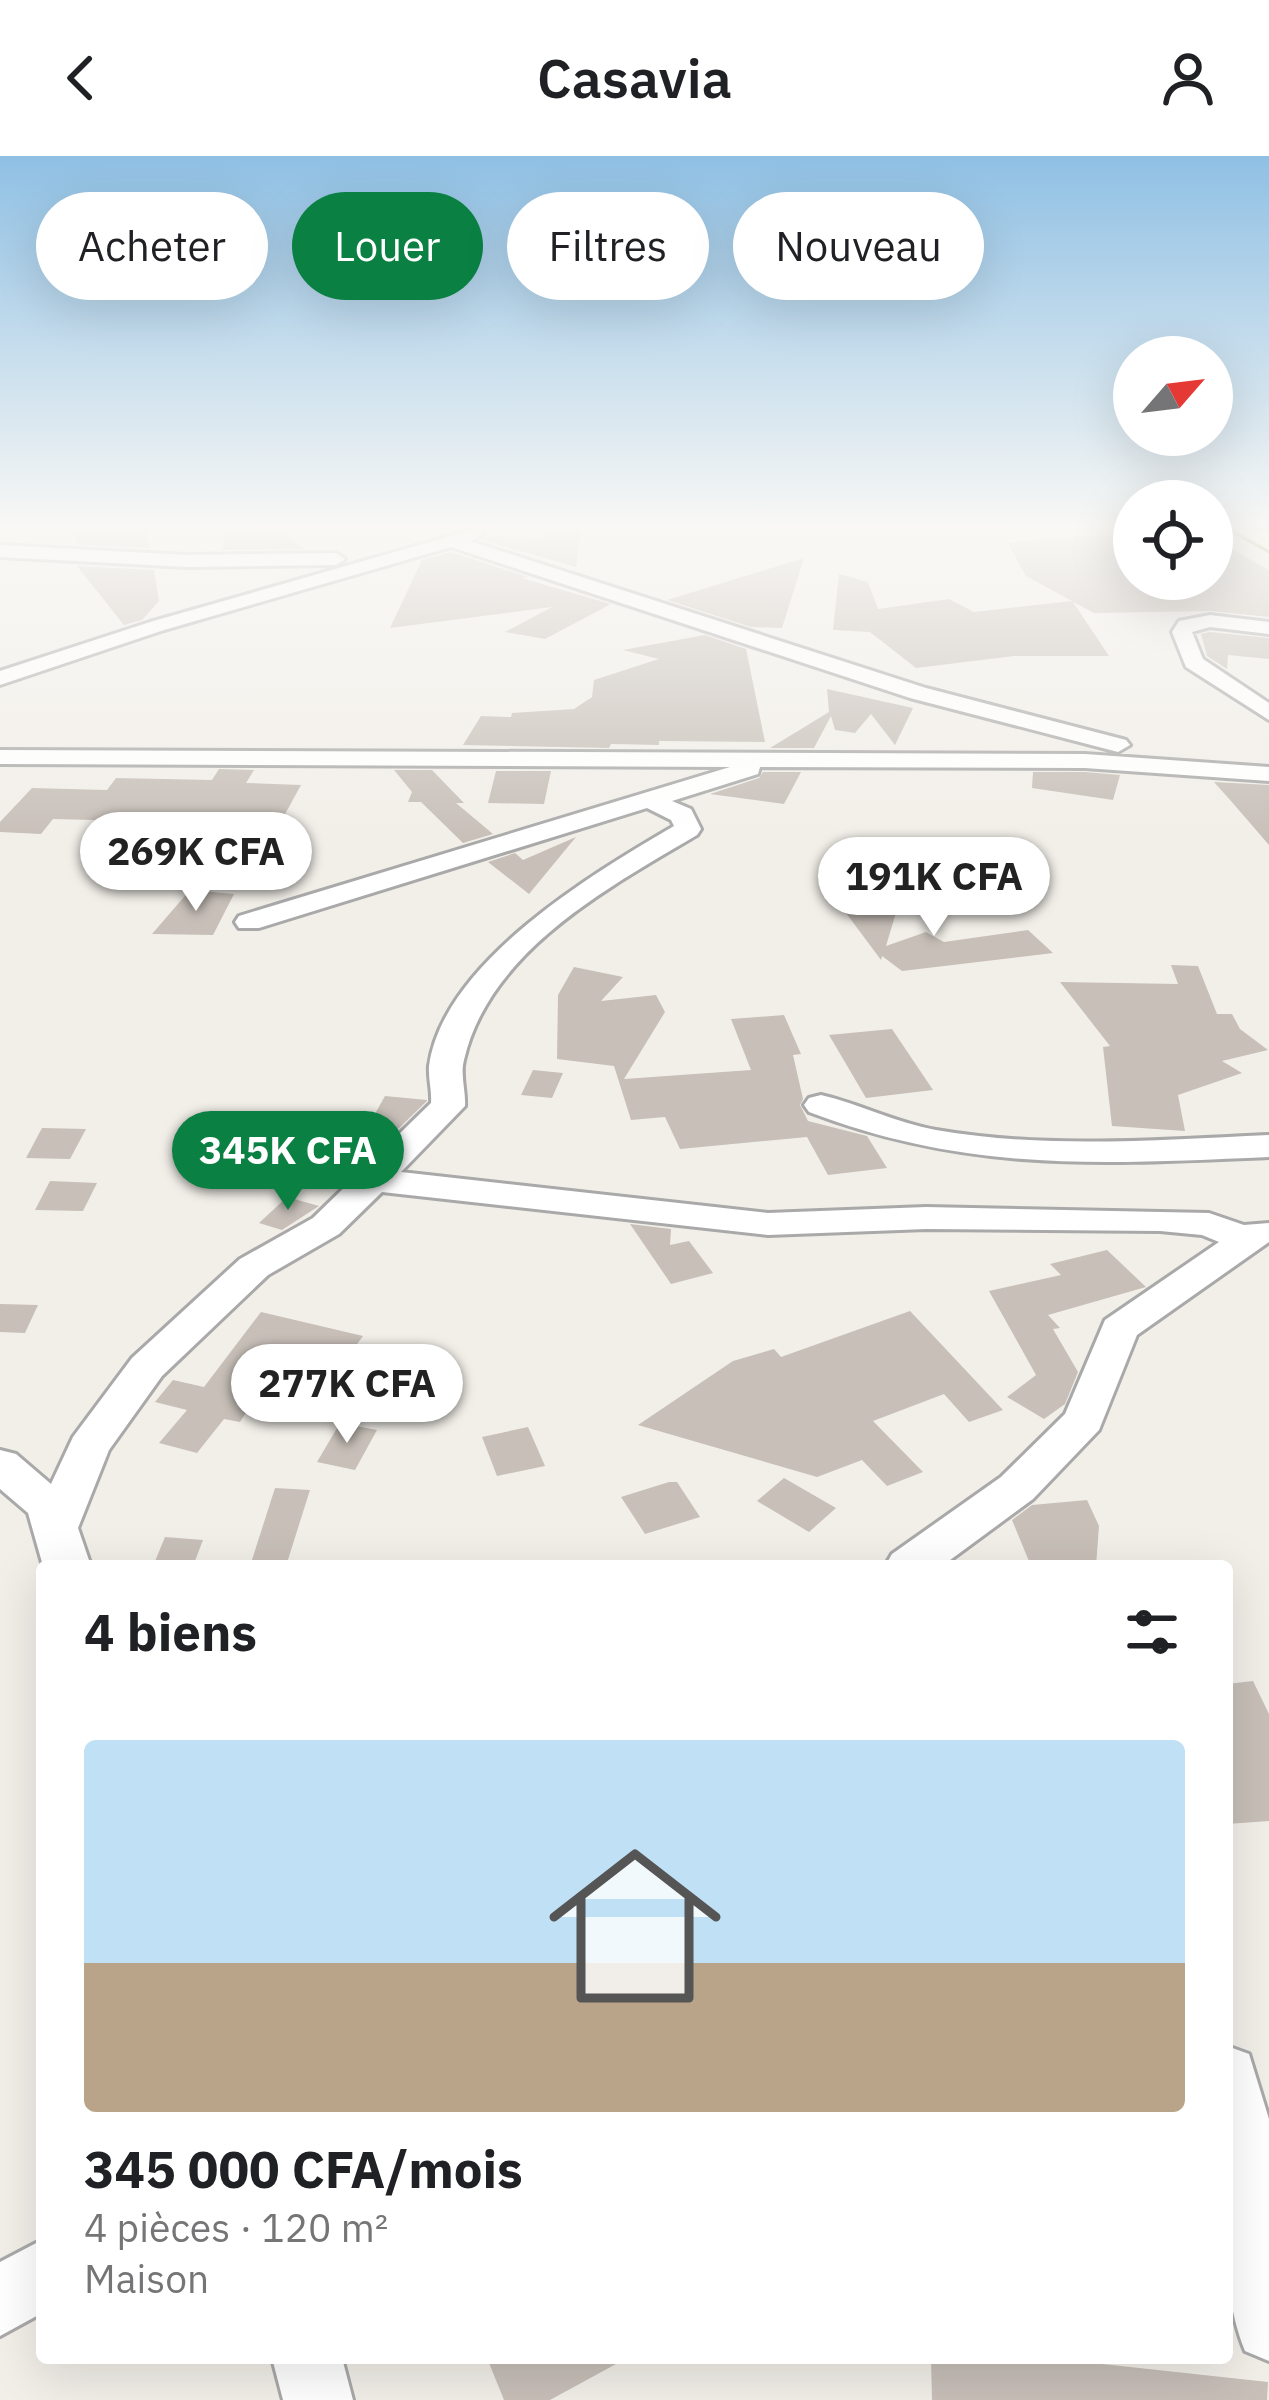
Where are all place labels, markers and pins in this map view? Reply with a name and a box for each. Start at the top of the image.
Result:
pin: 269K CFA [72,812,320,914]
pin: 191K CFA [810,837,1058,939]
pin: 345K CFA [164,1111,412,1213]
pin: 277K CFA [223,1344,471,1446]

